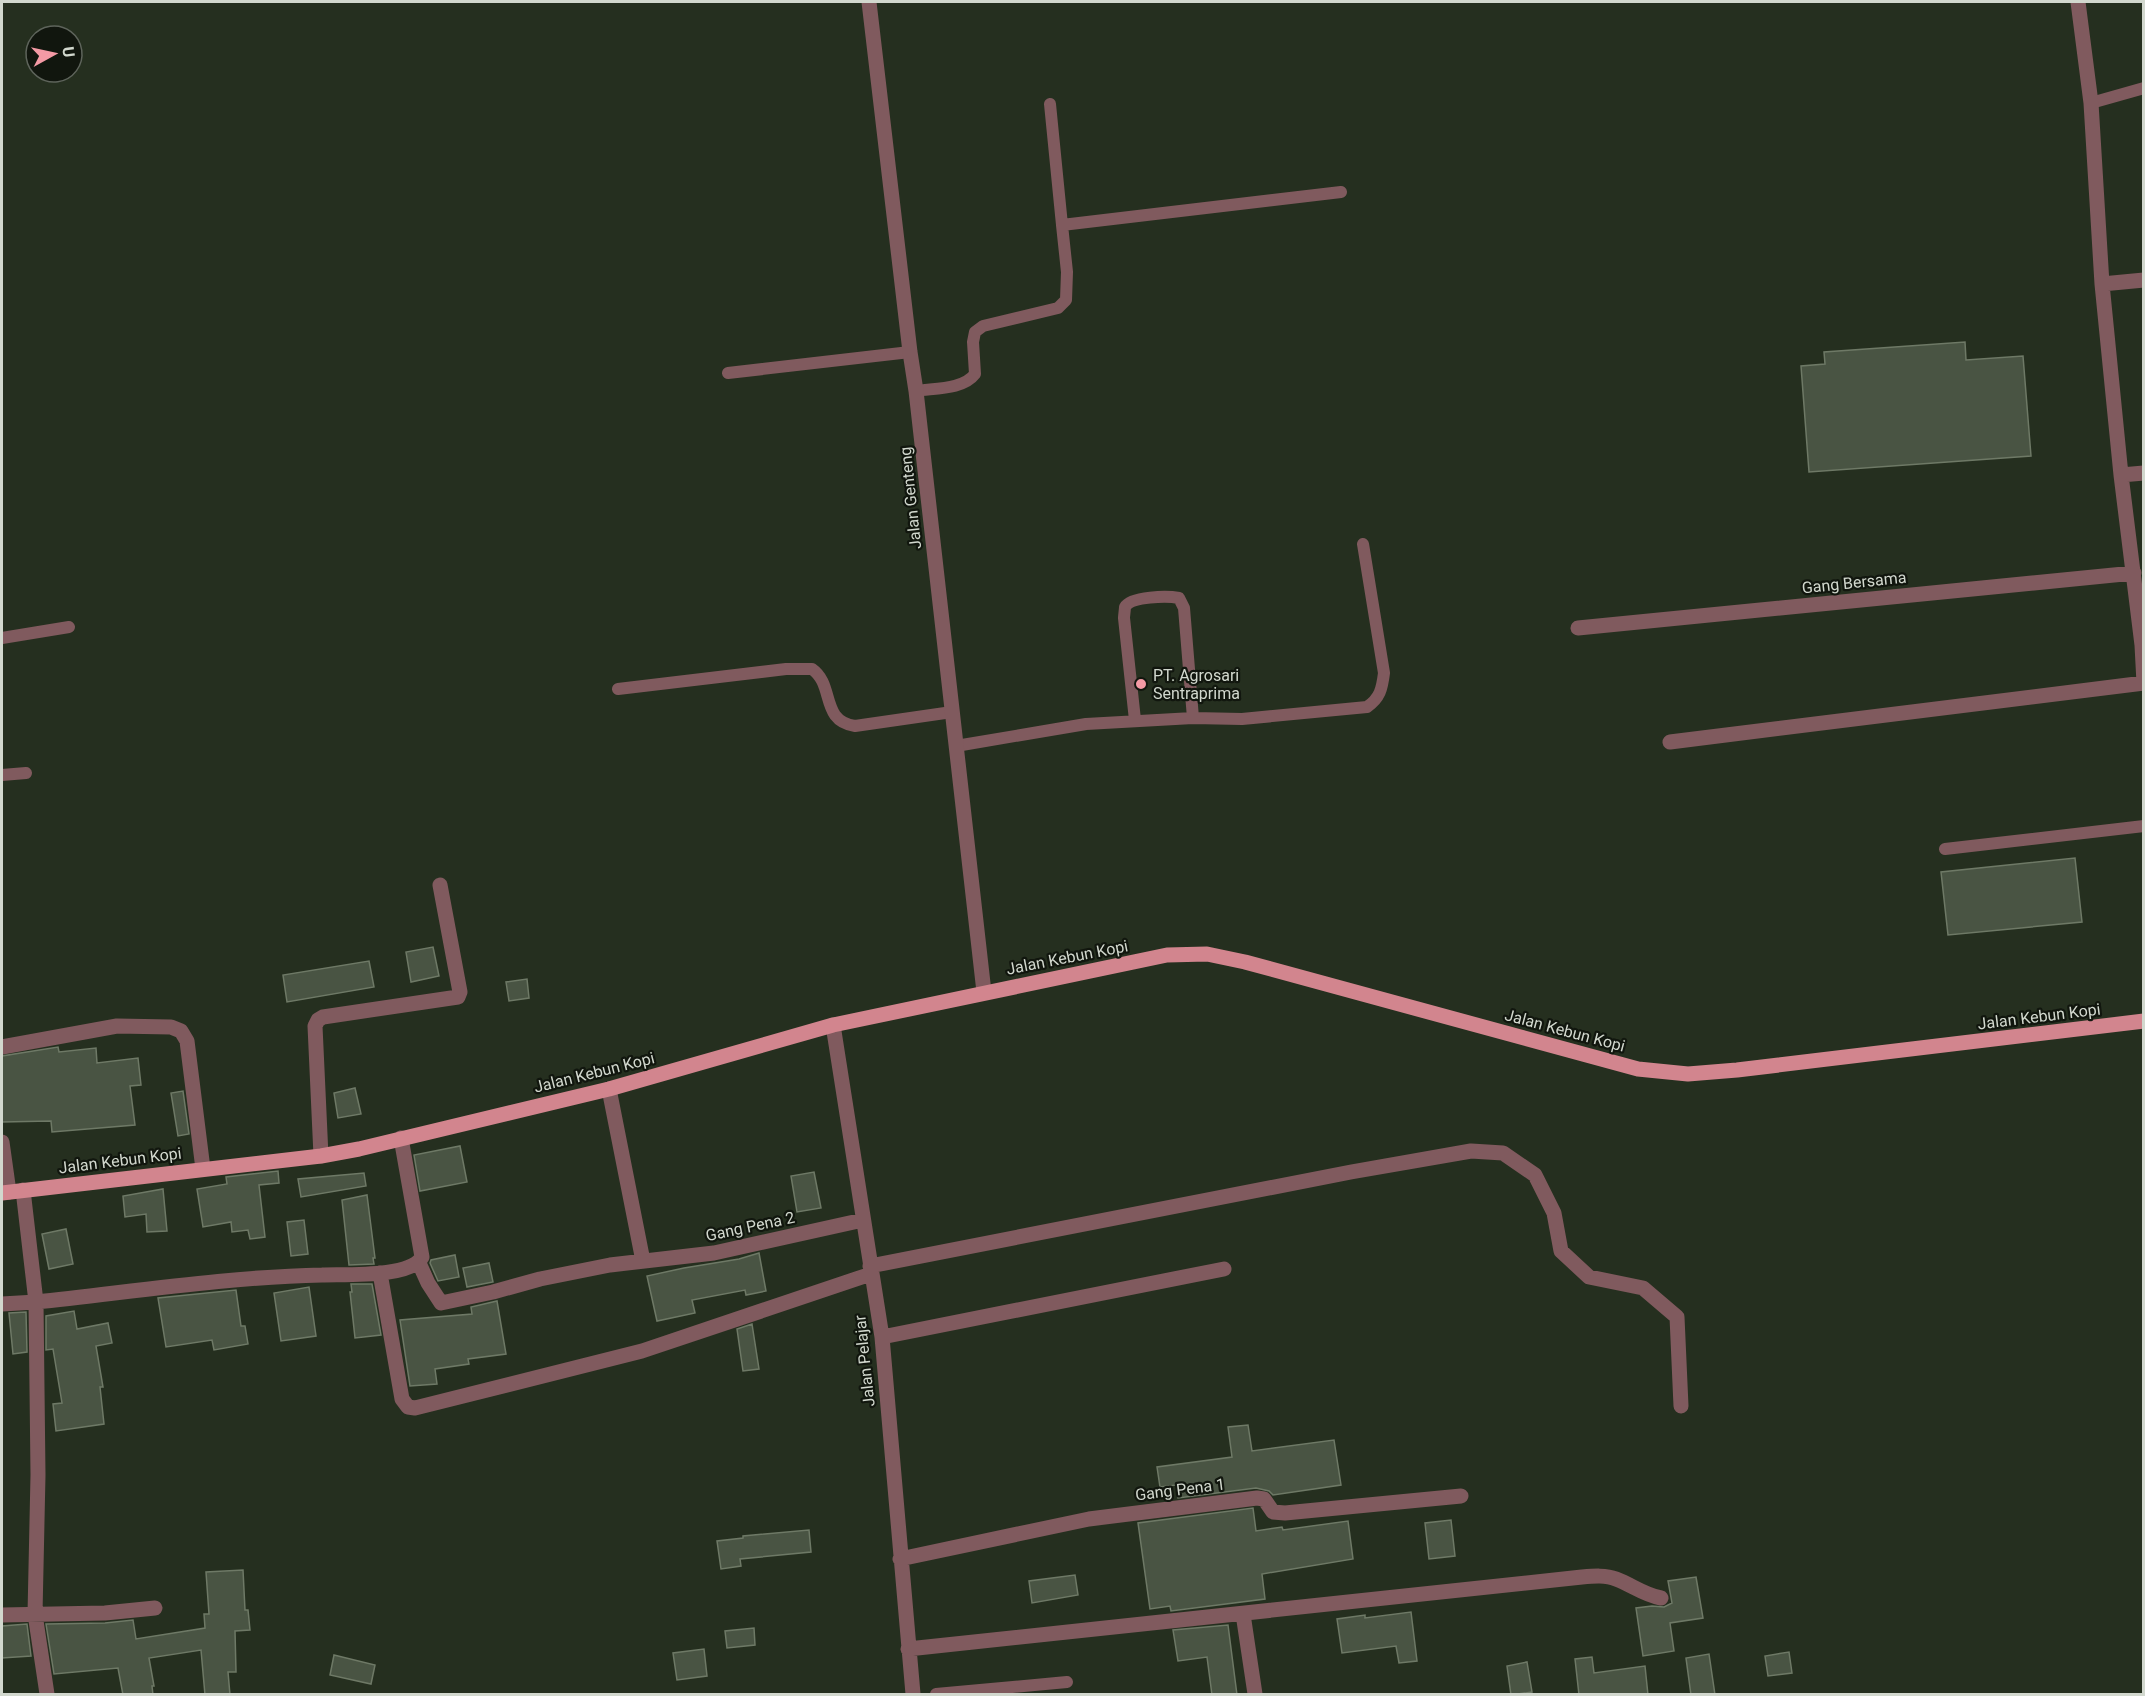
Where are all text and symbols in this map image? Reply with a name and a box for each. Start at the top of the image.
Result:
north arrow [24,24,84,84]
text: U [58,45,79,59]
street label: Jalan Genteng [896,446,925,550]
street label: Gang Bersama [1801,568,1907,597]
place label: PT. Agrosari Sentraprima [1153,666,1240,703]
marker: PT. Agrosari Sentraprima [1134,677,1148,691]
street label: Jalan Kebun Kopi [1005,936,1130,979]
street label: Jalan Kebun Kopi [1977,1000,2102,1033]
street label: Jalan Kebun Kopi [1503,1005,1627,1056]
street label: Jalan Kebun Kopi [532,1048,656,1097]
street label: Jalan Kebun Kopi [58,1144,183,1177]
street label: Gang Pena 2 [704,1208,796,1245]
street label: Jalan Pelajar [850,1314,879,1408]
street label: Gang Pena 1 [1134,1475,1226,1504]

